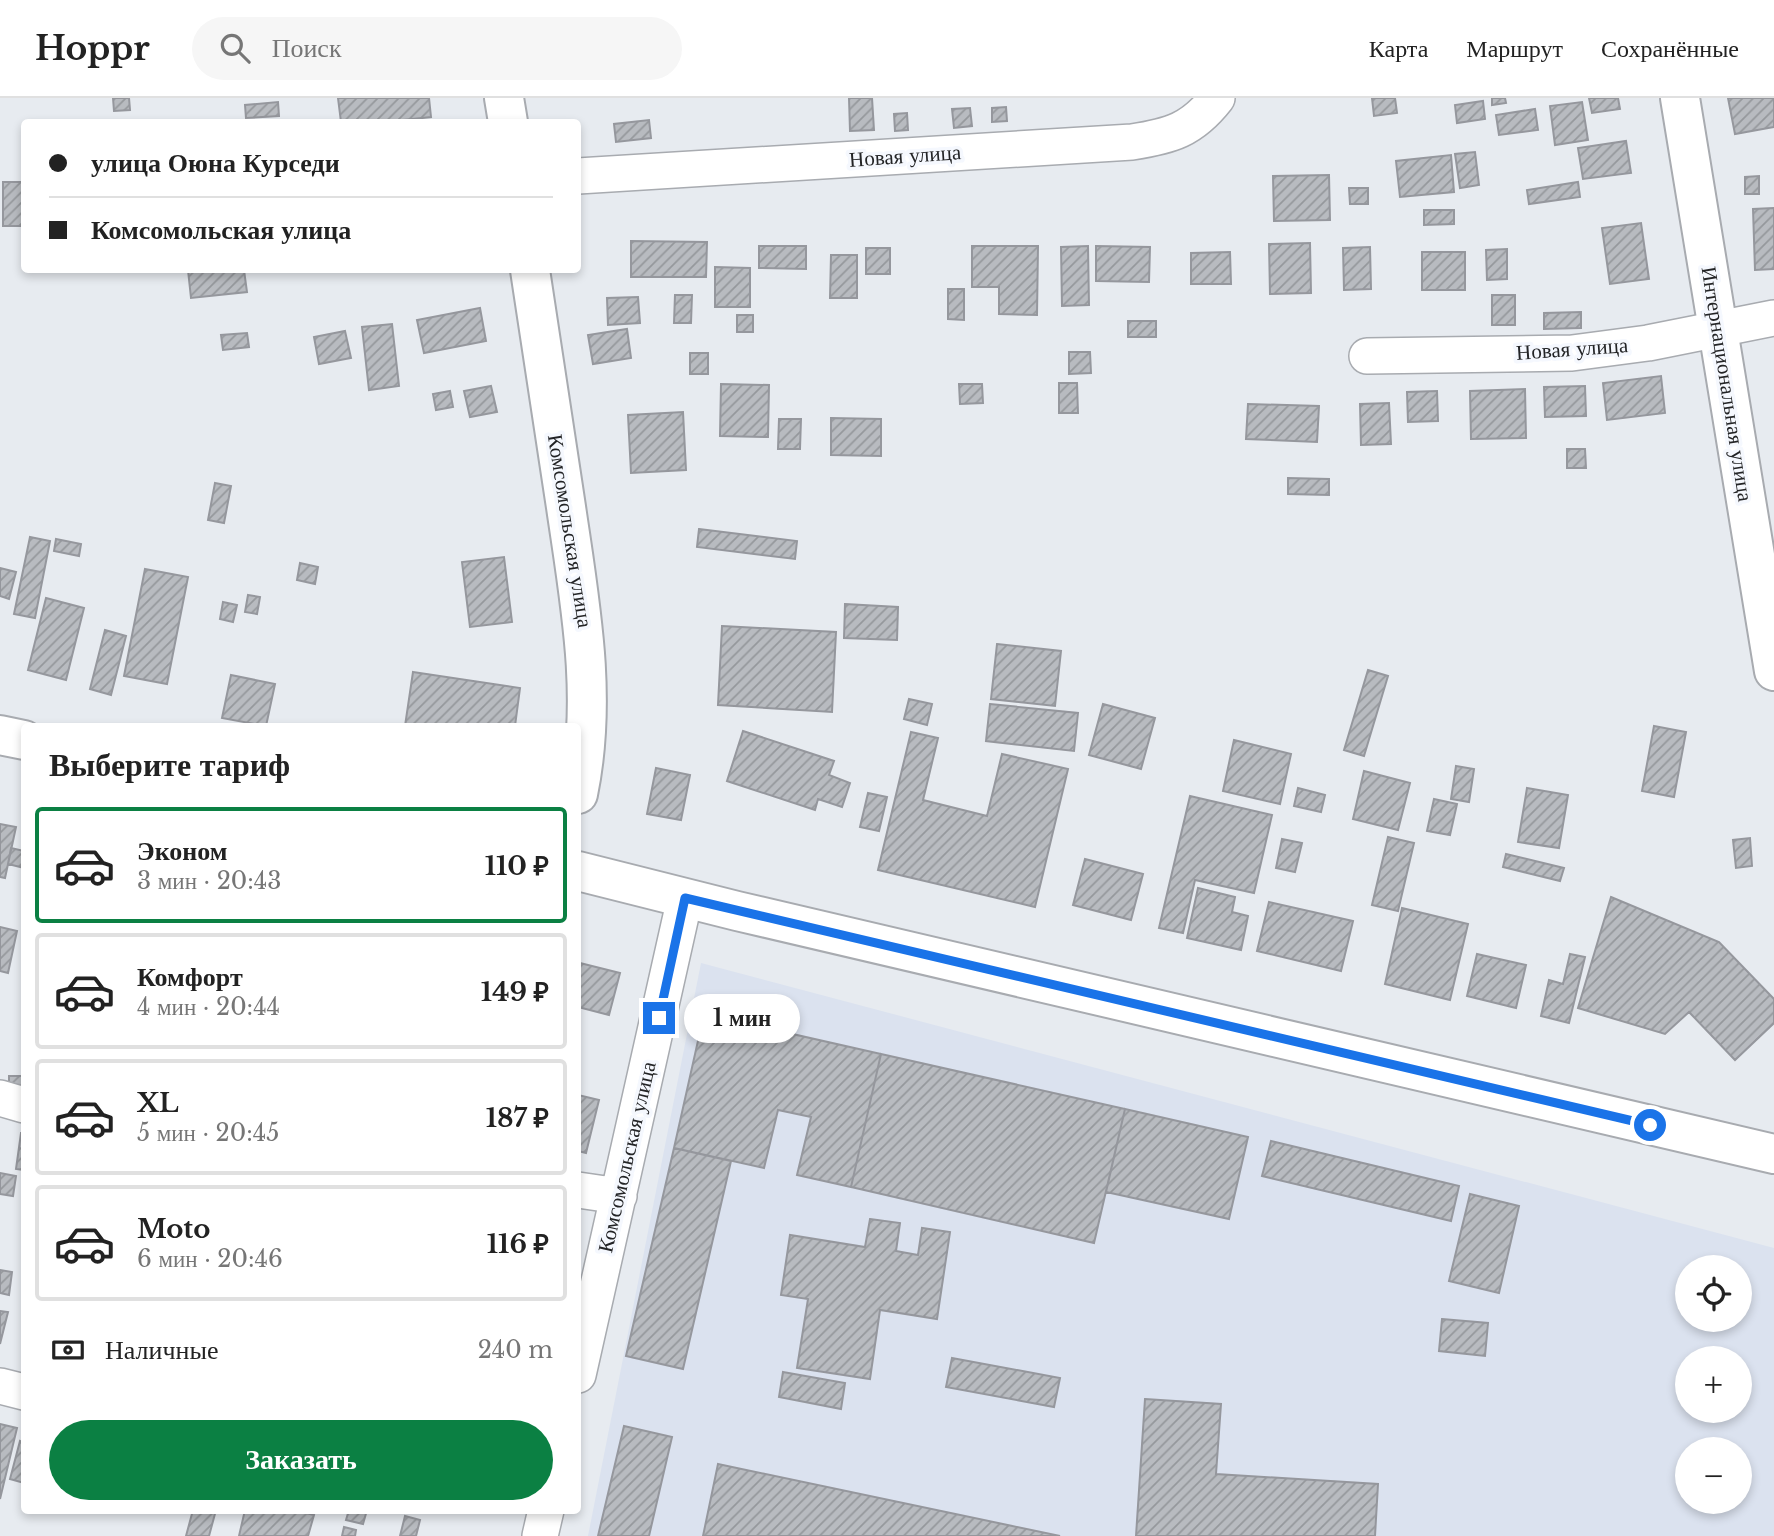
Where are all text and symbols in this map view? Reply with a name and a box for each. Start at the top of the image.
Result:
search box [192,17,682,80]
text: Hoppr [35,28,150,69]
icon: search [216,29,254,67]
text: Поиск [272,32,342,64]
text: Карта [1369,34,1428,63]
text: Маршрут [1466,34,1563,63]
text: Сохранённые [1601,34,1739,63]
street label: Новая улица [848,139,963,173]
text: улица Оюна Курседи [91,147,340,179]
text: Комсомольская улица [91,214,351,246]
street label: Интернациональная улица [1696,265,1759,504]
street label: Новая улица [1515,332,1630,366]
street label: Комсомольская улица [542,432,598,630]
text: Выберите тариф [49,745,290,785]
icon: car [53,834,116,897]
text: Эконом [137,835,227,867]
text: 110 ₽ [485,850,549,882]
text: 3 мин · 20:43 [137,867,281,895]
icon: car [53,960,116,1023]
text: Комфорт [137,961,243,993]
text: 149 ₽ [481,976,549,1008]
text: 4 мин · 20:44 [137,993,280,1021]
callout: 1 мин [684,993,799,1042]
route end [643,1002,675,1034]
text: 1 мин [713,1004,771,1032]
street label: Комсомольская улица [592,1058,662,1255]
icon: car [53,1086,116,1149]
text: XL [137,1087,179,1119]
text: 187 ₽ [486,1102,549,1134]
route start [1634,1109,1666,1141]
text: 5 мин · 20:45 [137,1119,279,1147]
icon: car [53,1212,116,1275]
text: Moto [137,1213,210,1245]
text: 116 ₽ [487,1228,549,1260]
text: 6 мин · 20:46 [137,1245,283,1273]
map controls [1675,1255,1752,1514]
button: locate [1675,1255,1752,1332]
icon: cash [49,1331,87,1369]
text: Наличные [105,1334,218,1366]
text: 240 m [478,1336,553,1364]
button: + [1675,1346,1752,1423]
button: Заказать [49,1420,553,1500]
button: − [1675,1437,1752,1514]

